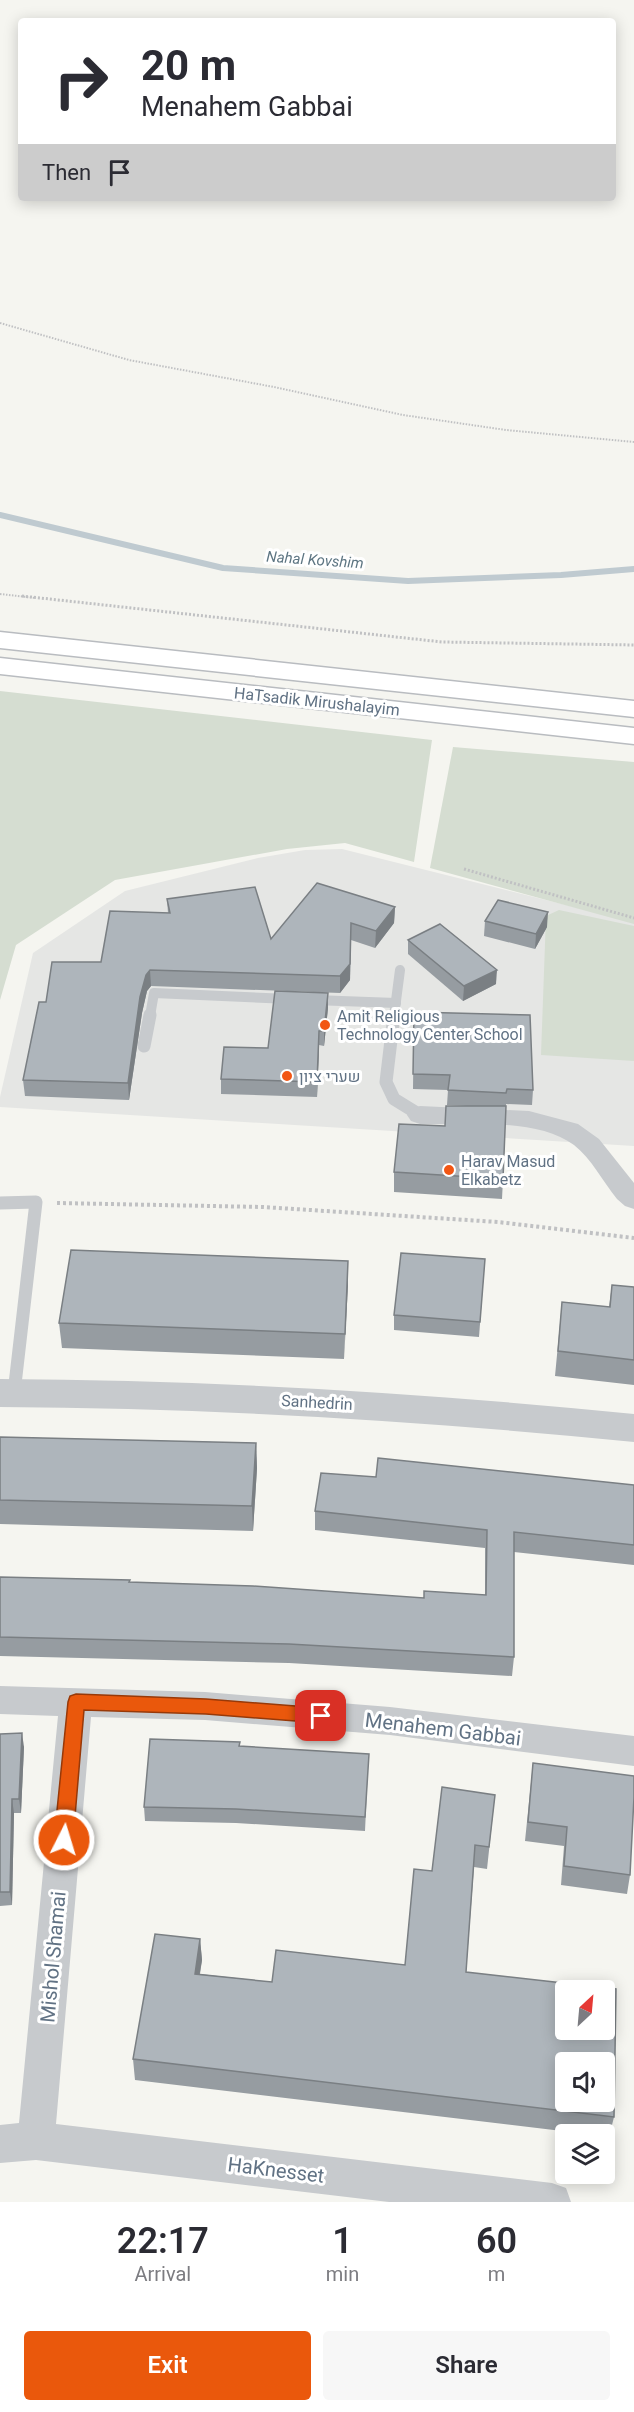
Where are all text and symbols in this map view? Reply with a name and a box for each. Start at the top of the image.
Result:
text: 20 m [141,41,236,90]
icon: right [42,42,120,120]
text: Menahem Gabbai [141,91,353,123]
icon: arrive [103,156,136,189]
text: Then [42,160,91,185]
water label: Nahal Kovshim [266,548,364,572]
street label: HaTsadik Mirushalayim [233,683,401,720]
place label: Amit Religious Technology Center School [337,1007,523,1044]
marker: Amit Religious Technology Center School [318,1018,332,1032]
place label: שערי ציון [299,1067,361,1086]
marker: שערי ציון [280,1069,294,1083]
place label: Harav Masud Elkabetz [461,1152,555,1189]
marker: Harav Masud Elkabetz [442,1163,456,1177]
street label: Sanhedrin [281,1391,353,1414]
pin [295,1690,346,1741]
icon: arrive [304,1699,337,1732]
street label: Menahem Gabbai [364,1708,522,1750]
position arrow [32,1808,96,1872]
street label: Mishol Shamai [35,1890,71,2024]
north arrow [555,1980,615,2040]
map controls [555,1980,615,2184]
button: sound [555,2052,615,2112]
button: layers [555,2124,615,2184]
street label: HaKnesset [226,2152,326,2188]
text: 22:17 [117,2220,209,2262]
text: 1 [332,2220,353,2262]
text: 60 [476,2220,517,2262]
text: Arrival [134,2262,191,2286]
text: min [326,2262,359,2286]
text: m [488,2262,505,2286]
button: Exit [24,2331,311,2400]
button: Share [323,2331,610,2400]

